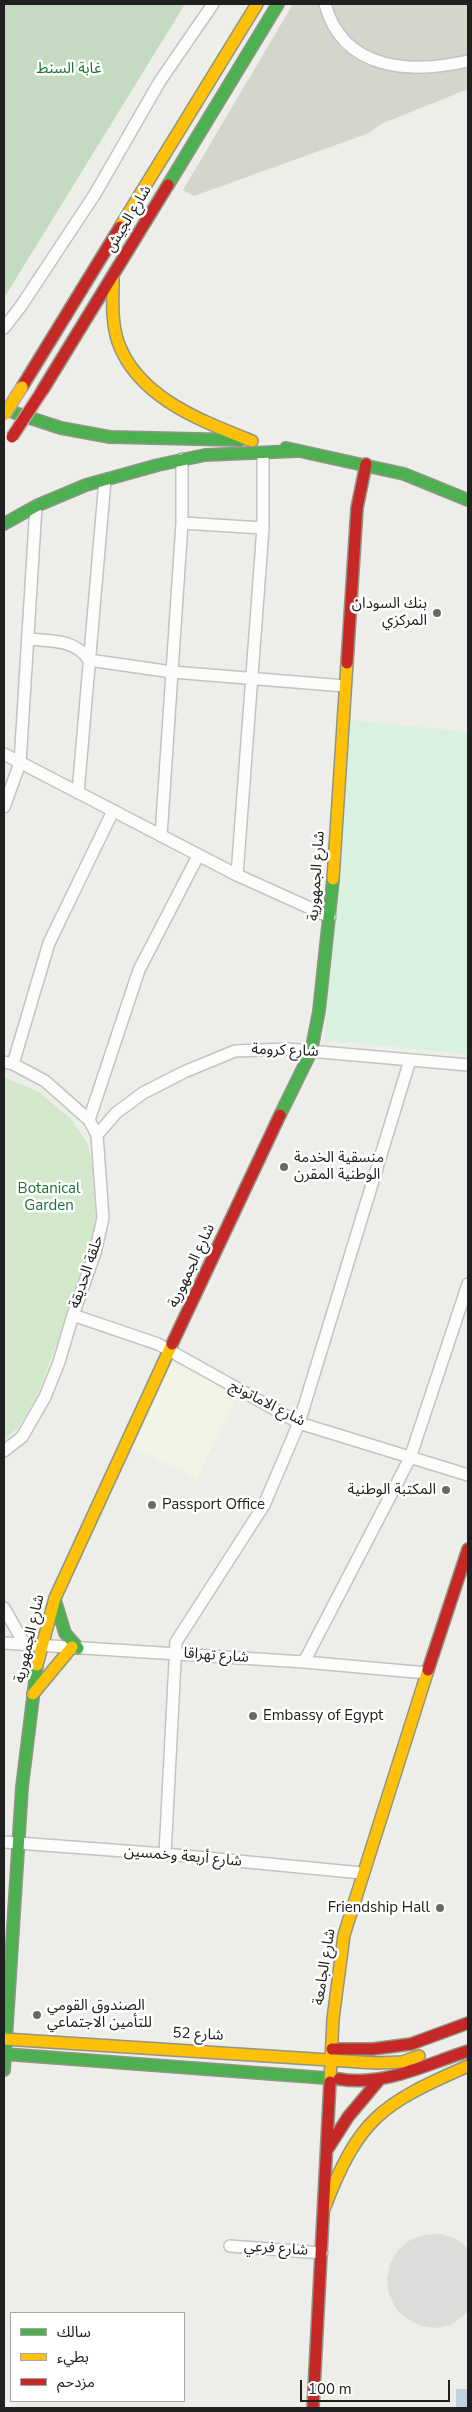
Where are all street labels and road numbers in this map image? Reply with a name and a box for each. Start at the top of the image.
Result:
street label: شارع الجيش [102,182,156,256]
street label: شارع الجمهورية [305,830,329,922]
street label: شارع كرومة [251,1041,319,1061]
street label: شارع الجمهورية [165,1221,219,1311]
street label: حلقة الحديقة [66,1233,108,1311]
street label: شارع الاماتونج [226,1377,308,1431]
street label: شارع الجمهورية [11,1593,49,1685]
street label: شارع تهراقا [183,1645,249,1667]
street label: شارع أربعة وخمسين [123,1843,243,1871]
street label: شارع الجامعة [310,1927,340,2007]
street label: شارع 52 [172,2025,224,2045]
street label: شارع فرعي [243,2238,309,2260]

